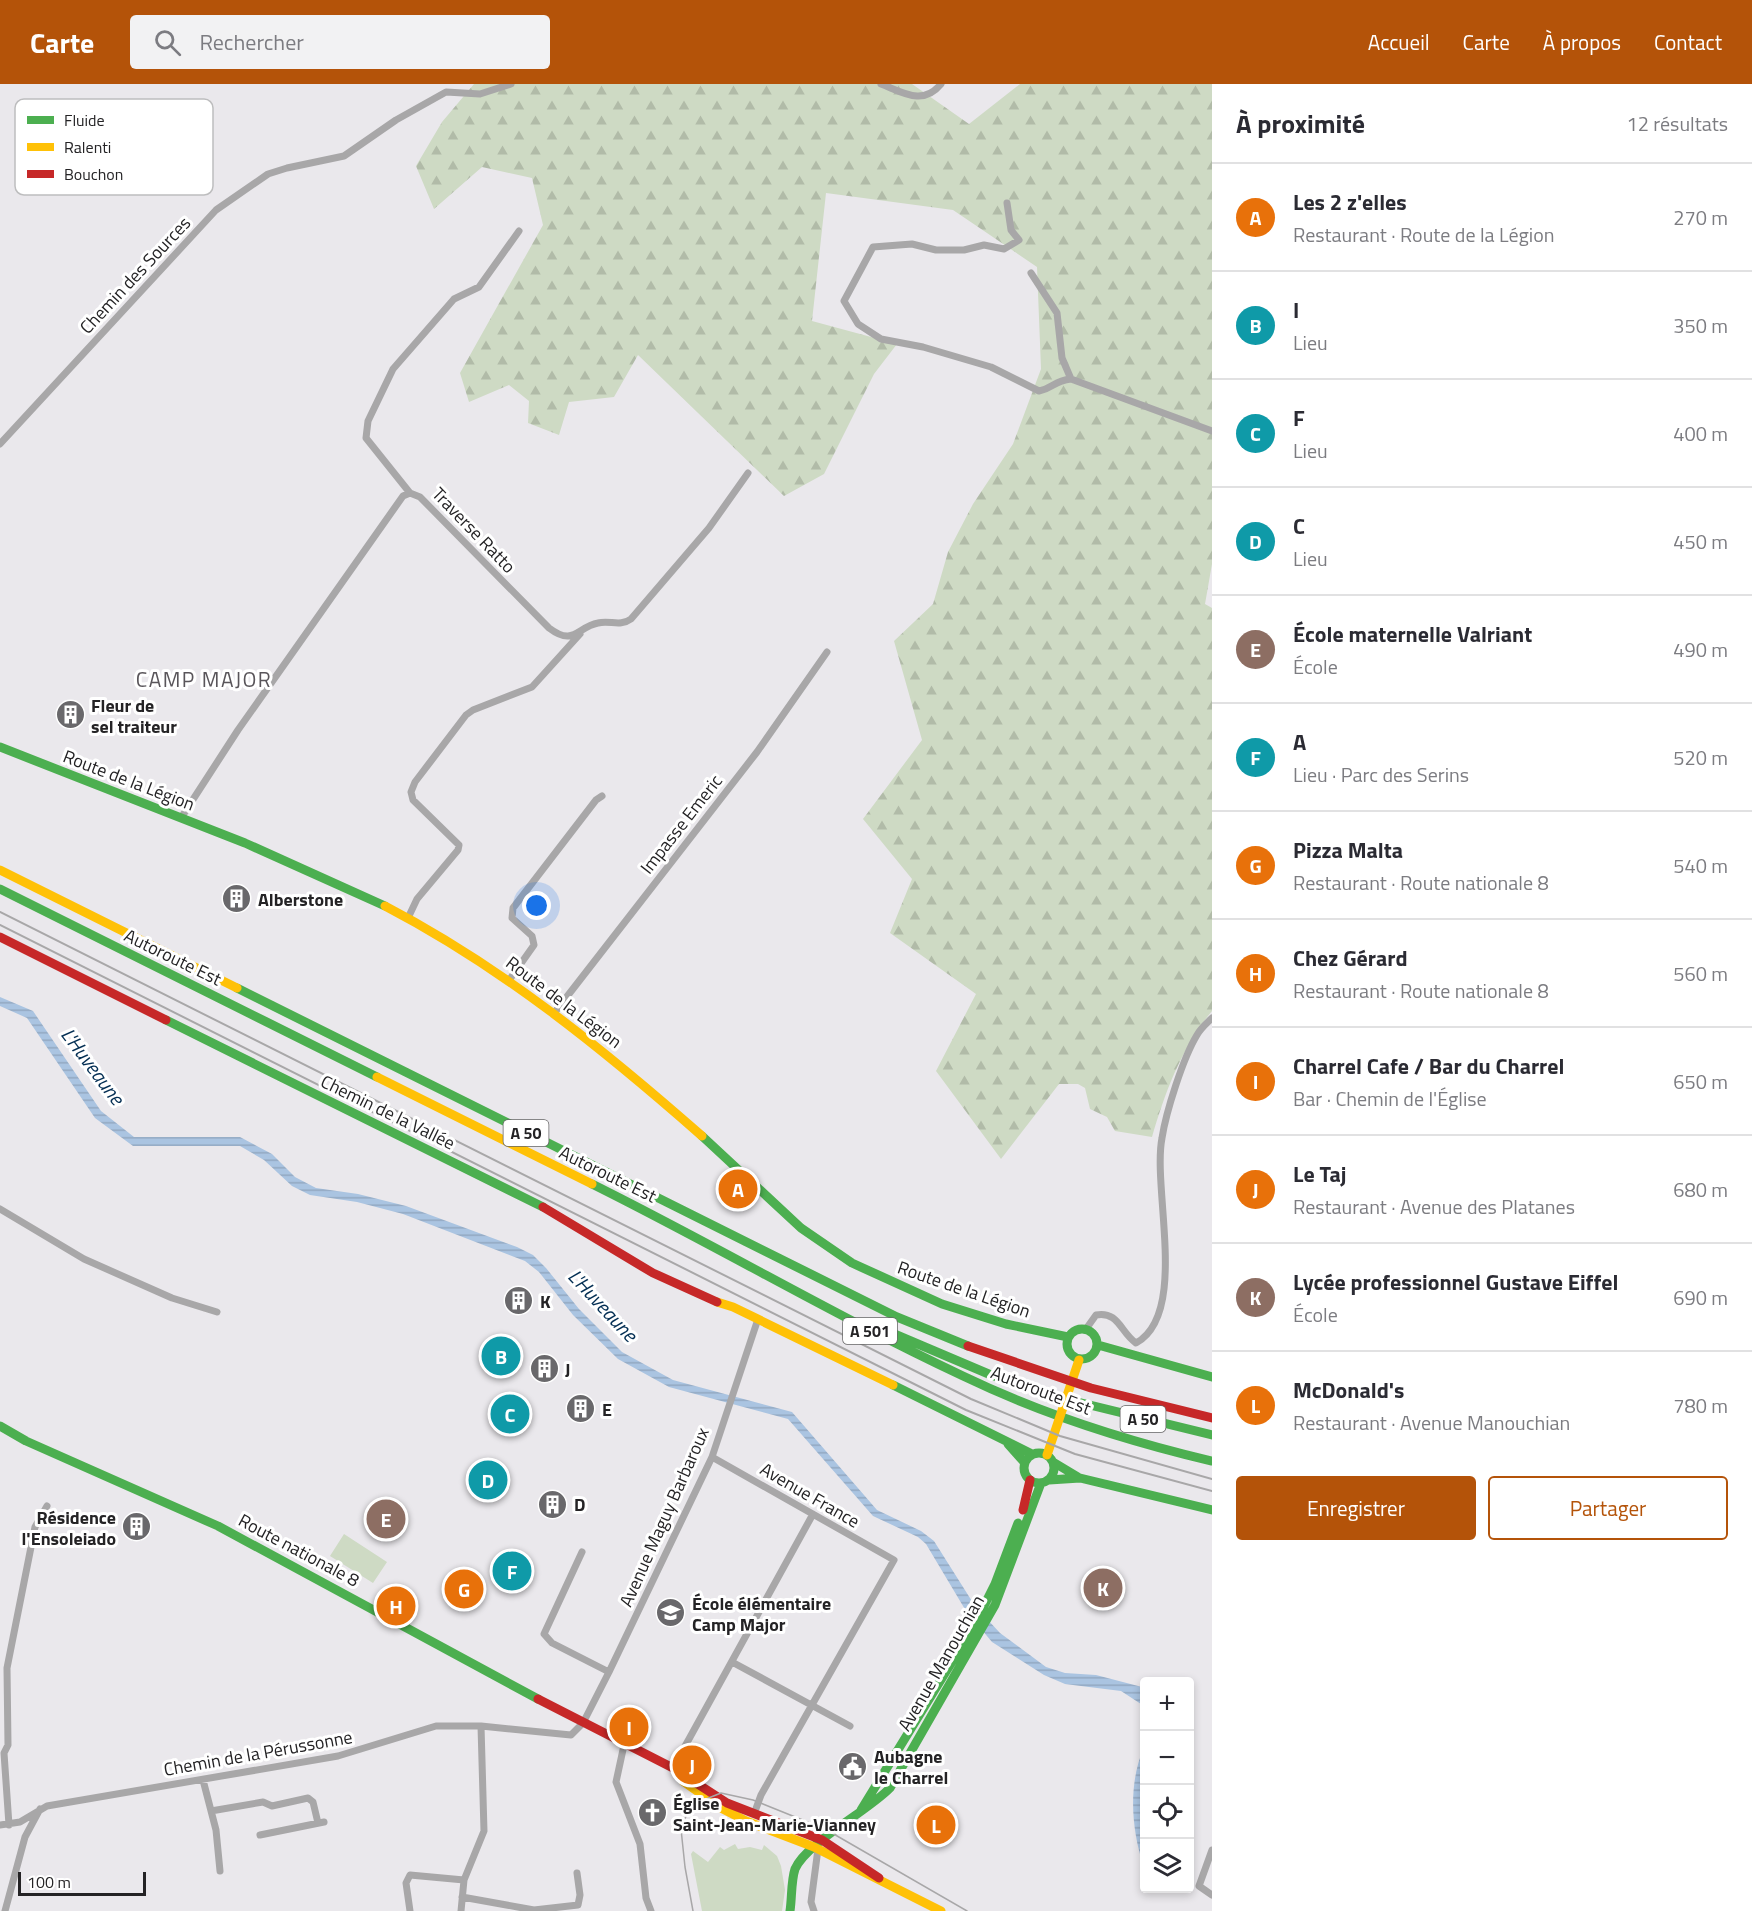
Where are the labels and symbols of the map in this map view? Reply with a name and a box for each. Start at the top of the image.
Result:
legend [15,99,213,195]
text: Fluide [64,108,105,132]
text: Ralenti [64,135,111,159]
text: Bouchon [64,162,123,186]
street label: Chemin des Sources [73,210,197,340]
street label: Traverse Ratto [426,481,522,579]
district label: CAMP MAJOR [136,663,272,695]
place label: Fleur de sel traiteur [91,692,177,740]
building icon: Fleur de sel traiteur [54,699,86,731]
street label: Route de la Légion [59,742,199,818]
street label: Impasse Emeric [633,768,729,880]
building icon: Alberstone [221,883,253,915]
place label: Alberstone [258,886,343,913]
your location [522,891,551,920]
street label: Autoroute Est [120,922,227,992]
street label: Route de la Légion [500,949,628,1055]
water label: L'Huveaune [54,1021,134,1113]
street label: Chemin de la Vallée [316,1068,460,1156]
road number: A 50 [504,1120,548,1146]
street label: Autoroute Est [555,1139,662,1209]
pin: A [718,1166,758,1212]
street label: Route de la Légion [894,1254,1034,1324]
water label: L'Huveaune [561,1262,646,1350]
building icon: K [503,1285,535,1317]
place label: K [540,1288,551,1315]
road number: A 501 [843,1318,897,1344]
pin: B [482,1334,520,1378]
building icon: J [528,1353,560,1385]
place label: J [565,1356,570,1383]
street label: Autoroute Est [987,1359,1096,1422]
pin: C [490,1392,530,1436]
building icon: E [565,1393,597,1425]
place label: E [602,1396,612,1423]
road number: A 50 [1120,1406,1166,1432]
street label: Avenue Maguy Barbaroux [612,1423,716,1611]
street label: Avenue France [755,1456,865,1534]
pin: D [468,1458,508,1502]
building icon: D [537,1488,569,1520]
place label: D [574,1491,585,1518]
pin: E [366,1496,406,1542]
place label: Résidence l'Ensoleiado [22,1504,116,1552]
street label: Route nationale 8 [234,1507,364,1593]
building icon: Résidence l'Ensoleiado [121,1511,153,1543]
pin: F [492,1548,532,1594]
pin: G [444,1566,484,1612]
pin: K [1084,1566,1122,1610]
pin: H [376,1584,416,1628]
place label: École élémentaire Camp Major [692,1590,831,1638]
street label: Avenue Manouchian [891,1590,991,1736]
school or university icon: École élémentaire Camp Major [655,1597,687,1629]
pin: I [610,1704,648,1750]
street label: Chemin de la Pérussonne [162,1723,354,1783]
pin: J [672,1742,712,1788]
place label: Aubagne le Charrel [874,1743,948,1791]
public building icon: Aubagne le Charrel [837,1750,869,1782]
place label: Église Saint-Jean-Marie-Vianney [673,1790,876,1838]
church icon: Église Saint-Jean-Marie-Vianney [636,1797,668,1829]
pin: L [916,1802,956,1848]
scale bar [18,1869,146,1896]

